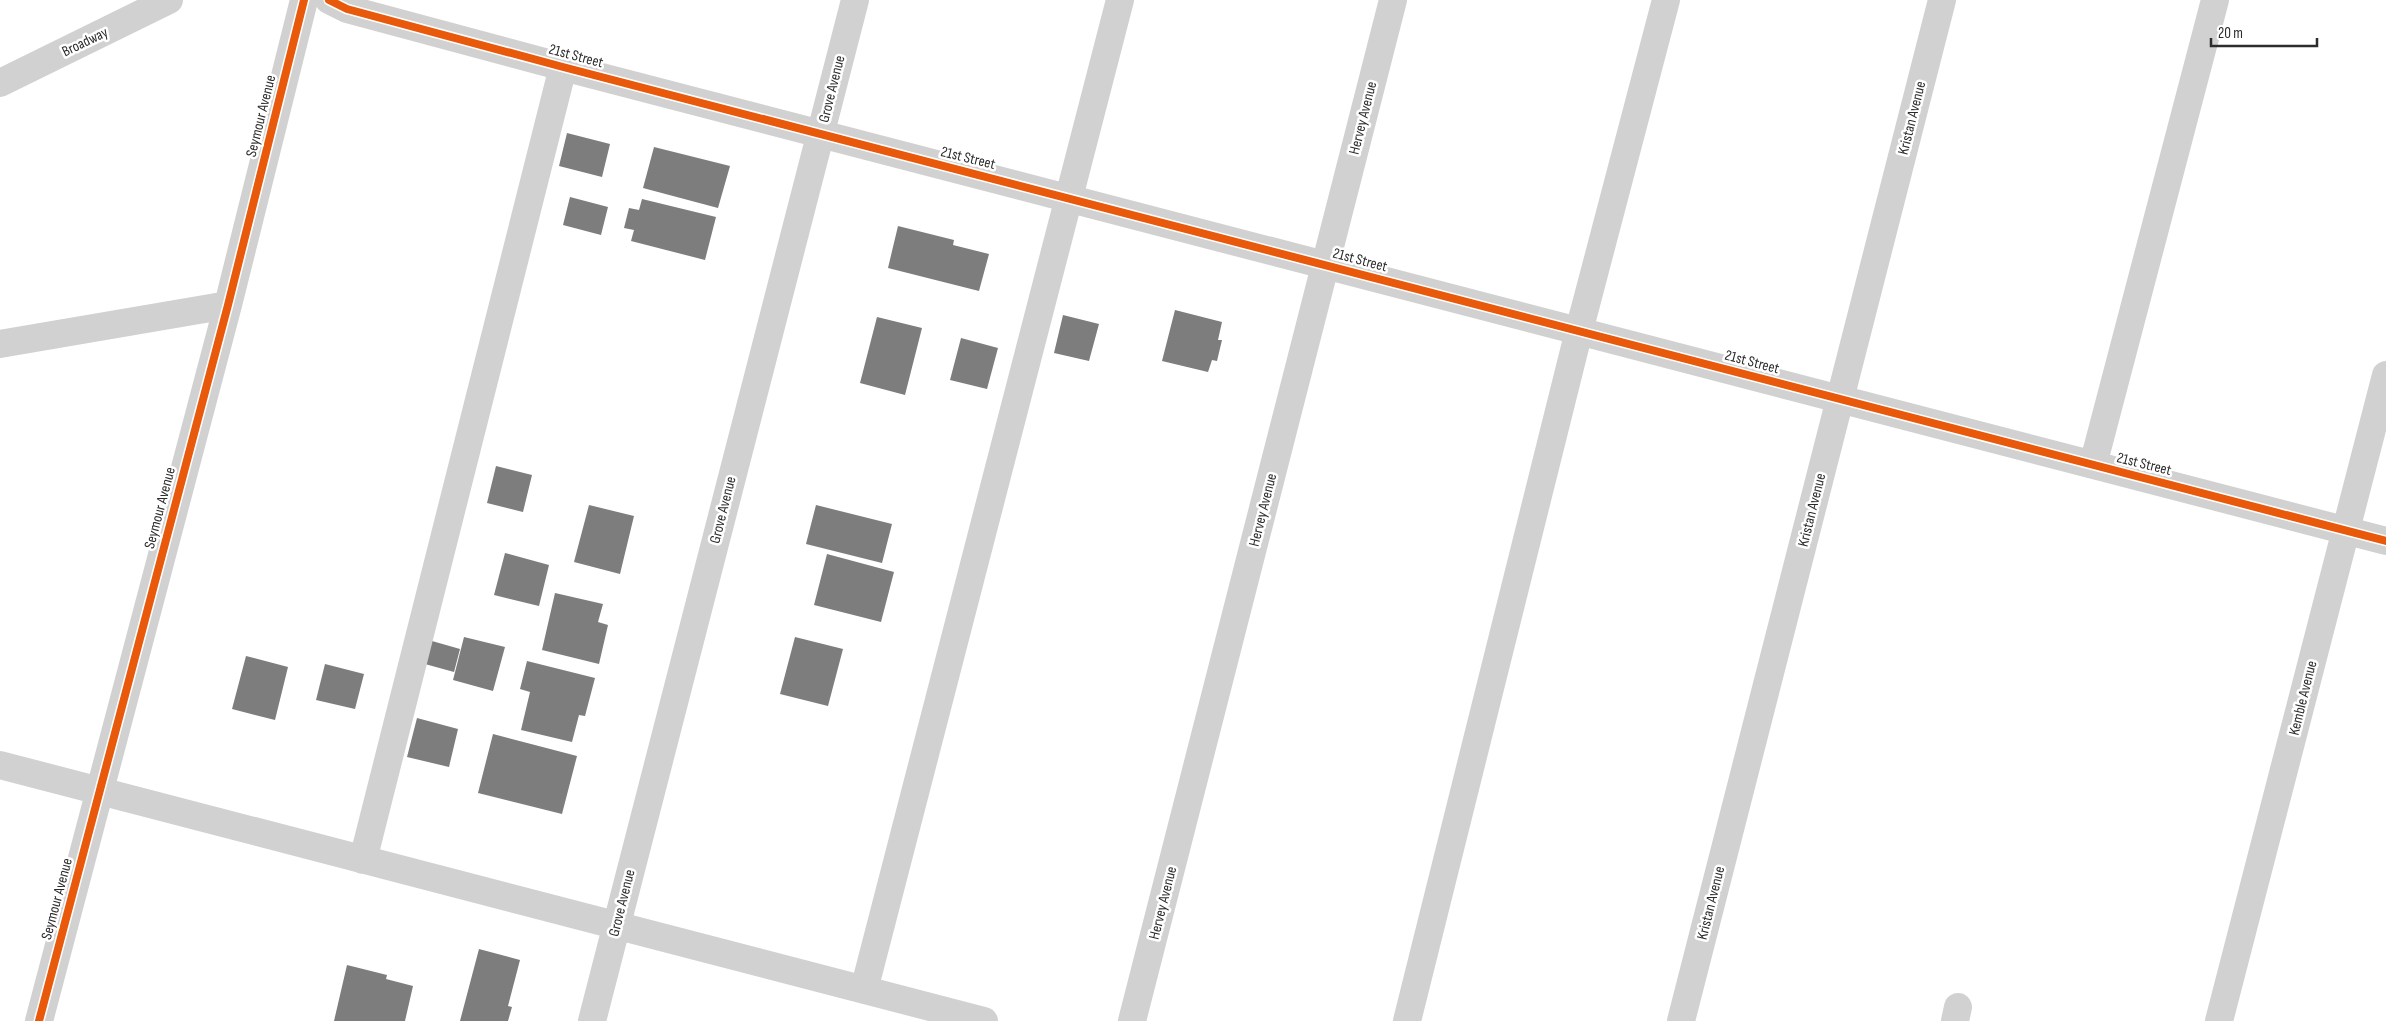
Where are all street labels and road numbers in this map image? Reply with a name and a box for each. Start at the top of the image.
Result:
street label: Broadway [59,23,111,61]
street label: 21st Street [547,40,606,72]
street label: Grove Avenue [815,53,849,125]
street label: Seymour Avenue [242,73,280,159]
street label: Kristan Avenue [1894,79,1930,157]
street label: Hervey Avenue [1345,80,1381,156]
street label: 21st Street [939,142,998,174]
street label: 21st Street [1331,244,1390,276]
street label: 21st Street [1723,346,1782,378]
street label: 21st Street [2115,448,2174,480]
street label: Seymour Avenue [140,465,180,551]
street label: Kristan Avenue [1794,471,1830,549]
street label: Hervey Avenue [1245,472,1281,548]
street label: Grove Avenue [706,474,740,546]
street label: Kemble Avenue [2285,659,2321,737]
street label: Seymour Avenue [37,856,77,942]
street label: Kristan Avenue [1693,864,1729,942]
street label: Hervey Avenue [1145,865,1181,941]
street label: Grove Avenue [605,867,639,939]

